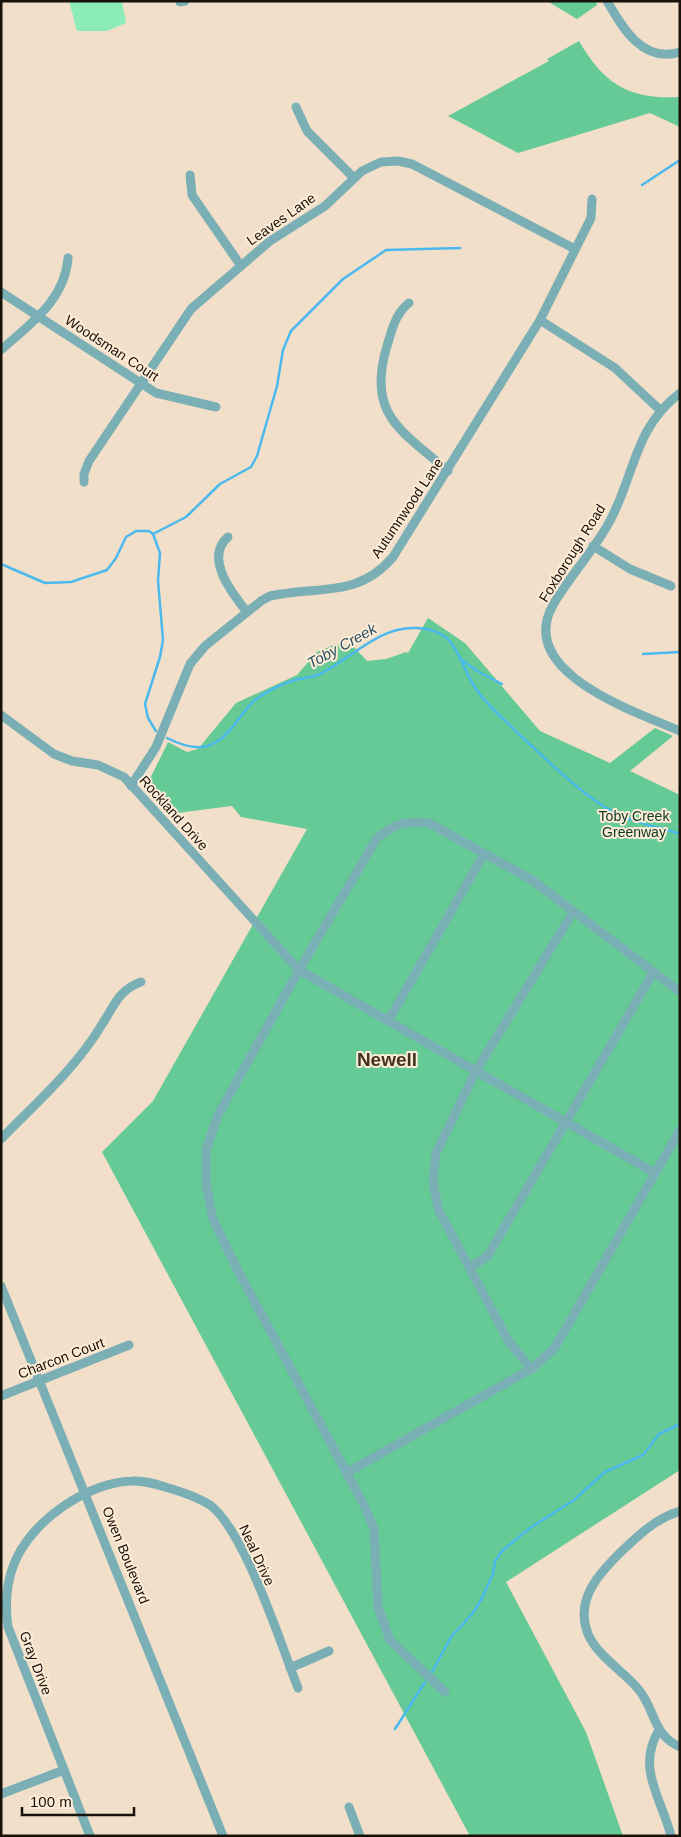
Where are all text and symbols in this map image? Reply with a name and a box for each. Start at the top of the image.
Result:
street label: Leaves Lane [244,189,319,249]
street label: Woodsman Court [62,312,162,384]
street label: Autumnwood Lane [368,455,446,561]
street label: Foxborough Road [536,501,608,605]
water label: Toby Creek [304,619,380,671]
street label: Rockland Drive [136,772,212,854]
park label: Toby Creek Greenway [599,808,670,840]
district label: Newell [357,1049,417,1070]
street label: Charcon Court [16,1334,106,1382]
street label: Owen Boulevard [99,1504,153,1606]
street label: Neal Drive [236,1522,278,1588]
street label: Gray Drive [17,1629,56,1697]
scale bar [22,1784,135,1816]
text: 100 m [30,1793,72,1810]

